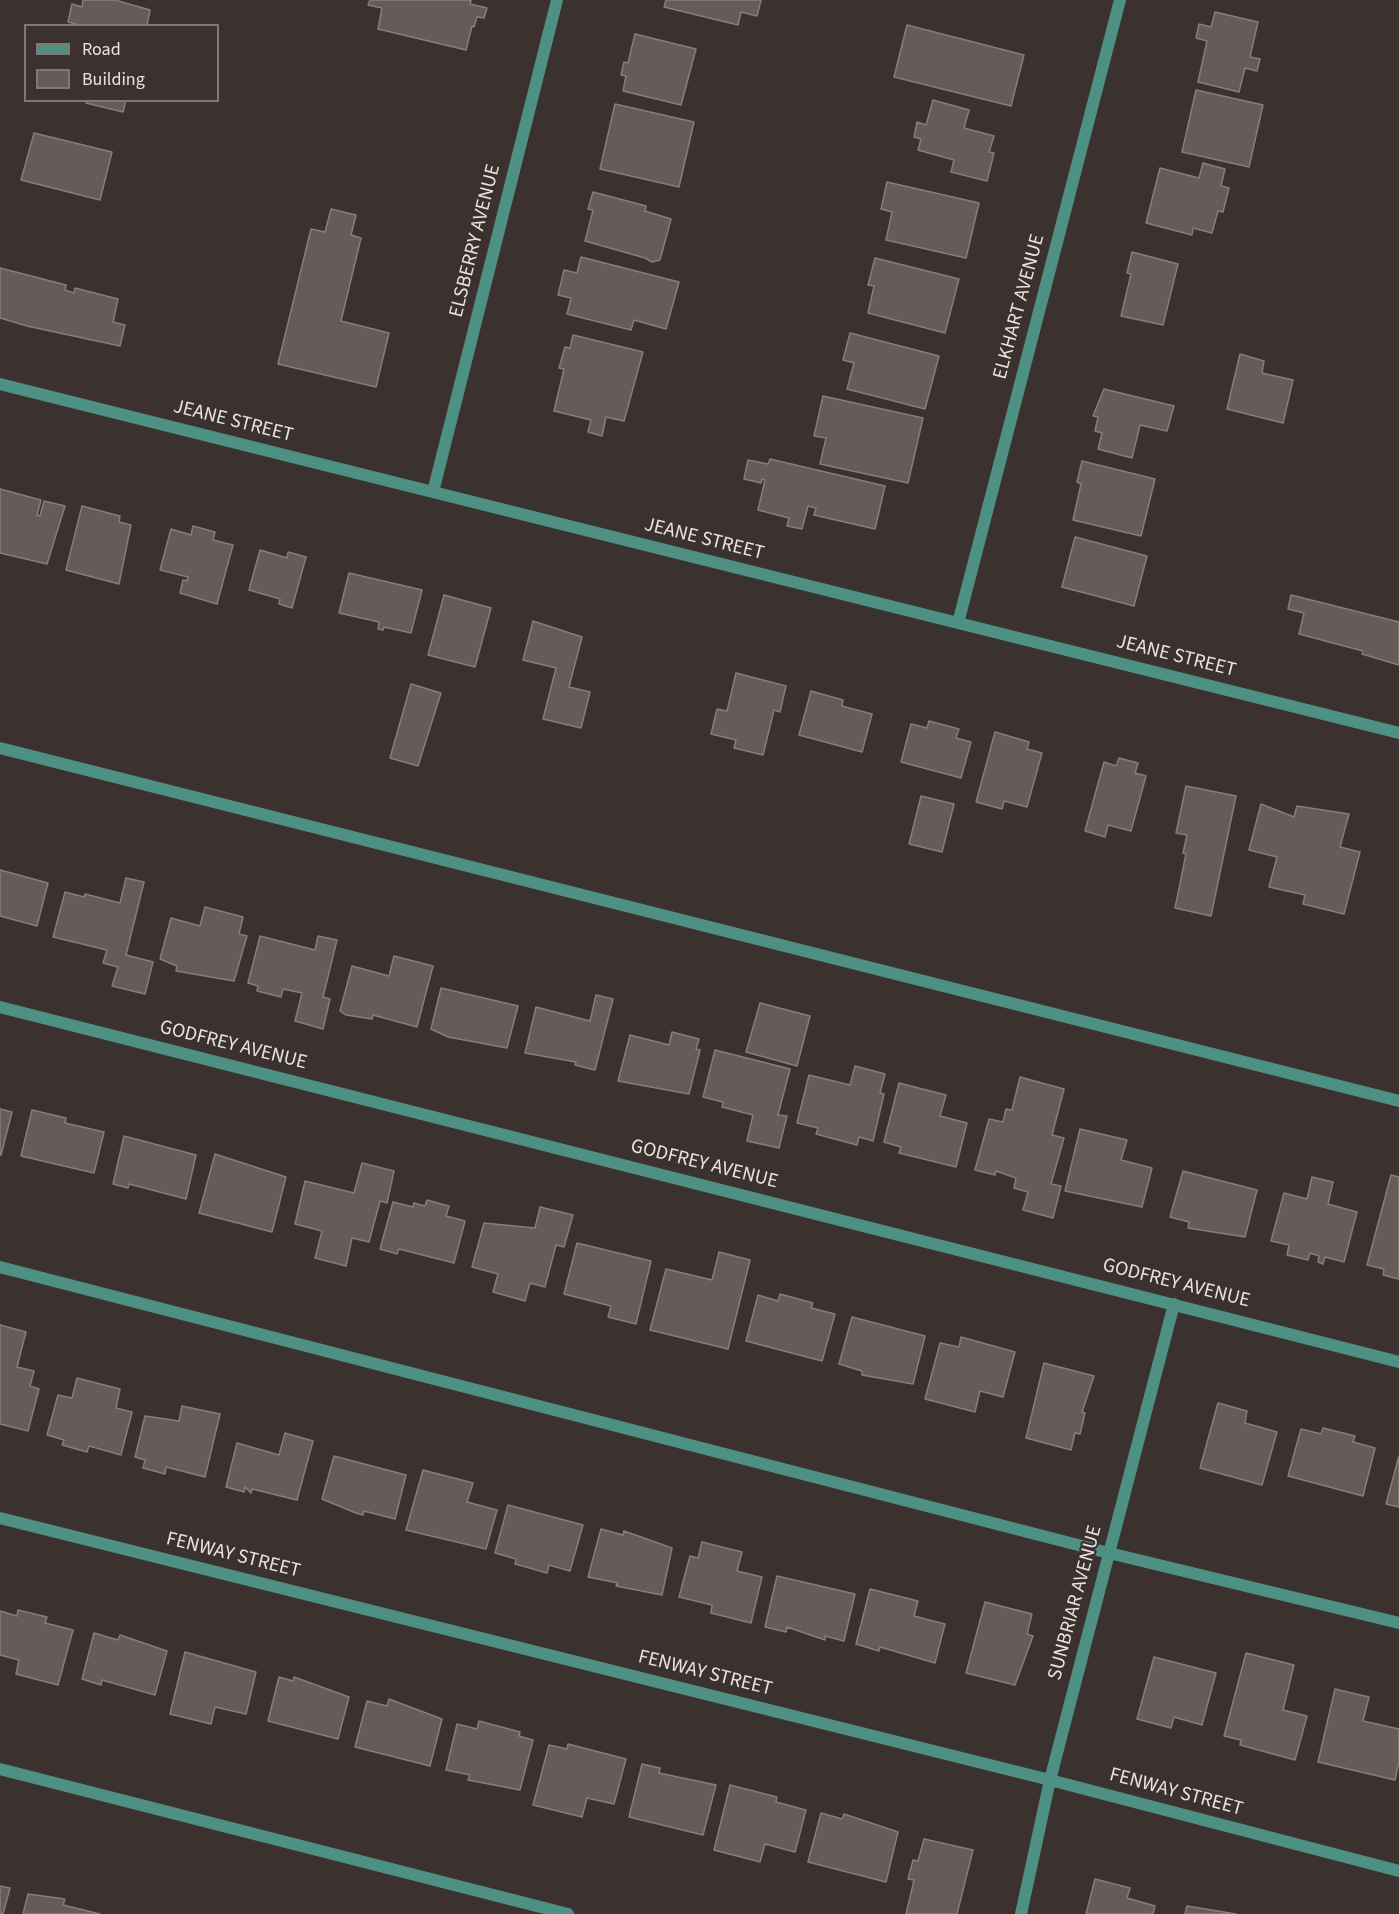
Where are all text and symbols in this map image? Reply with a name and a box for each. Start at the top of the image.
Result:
legend [24,24,219,102]
text: Road [82,37,121,62]
text: Building [82,67,145,92]
street label: ELSBERRY AVENUE [445,162,507,320]
street label: ELKHART AVENUE [989,232,1051,382]
street label: JEANE STREET [171,396,295,448]
street label: JEANE STREET [642,514,766,566]
street label: JEANE STREET [1114,631,1238,683]
street label: GODFREY AVENUE [157,1016,309,1076]
street label: GODFREY AVENUE [628,1135,780,1195]
street label: GODFREY AVENUE [1100,1254,1252,1314]
street label: SUNBRIAR AVENUE [1044,1523,1108,1683]
street label: FENWAY STREET [163,1528,303,1584]
street label: FENWAY STREET [635,1646,775,1702]
street label: FENWAY STREET [1107,1764,1245,1822]

